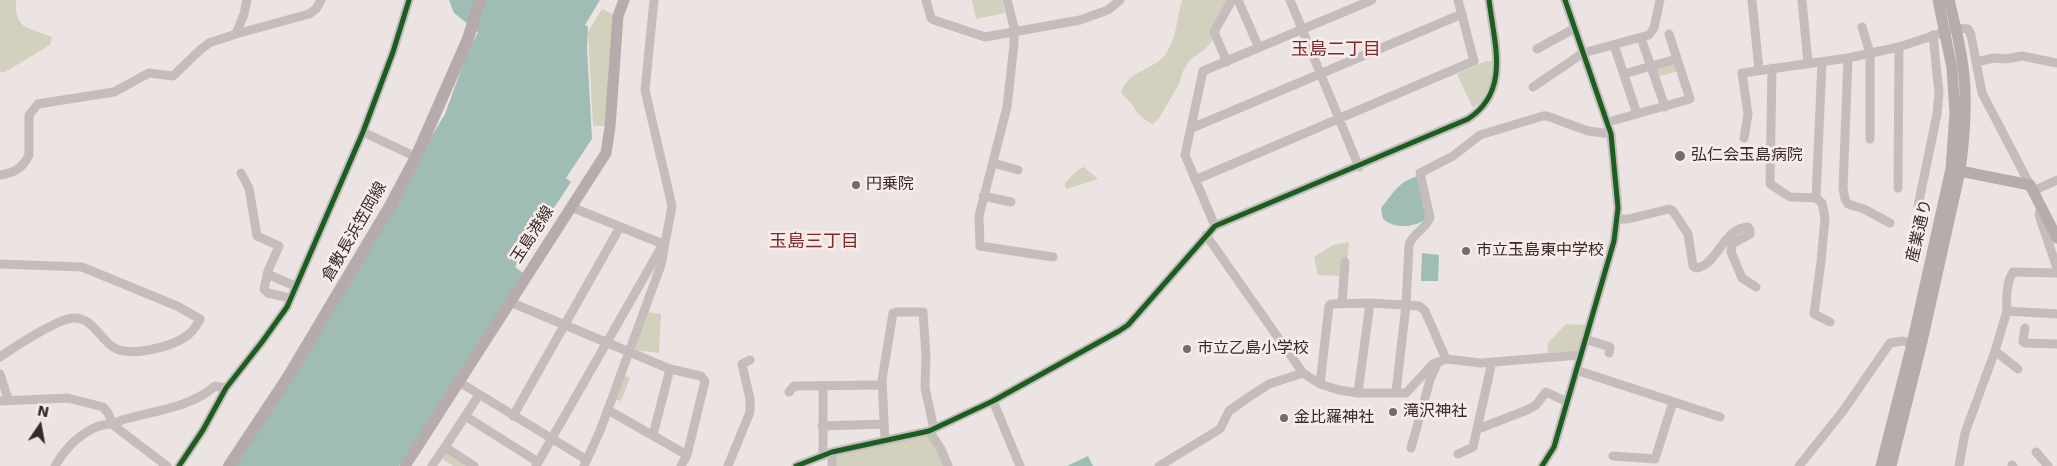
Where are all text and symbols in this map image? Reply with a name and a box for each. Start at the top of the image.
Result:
district label: 玉島二丁目 [1291,39,1381,61]
place label: 弘仁会玉島病院 [1691,146,1803,166]
marker: 弘仁会玉島病院 [1673,149,1687,163]
place label: 円乗院 [866,175,914,195]
street label: 倉敷長浜笠岡線 [319,179,391,285]
marker: 円乗院 [850,179,862,191]
street label: 産業通り [1903,198,1937,264]
street label: 玉島港線 [508,203,558,267]
district label: 玉島三丁目 [769,231,859,253]
place label: 市立玉島東中学校 [1476,241,1604,261]
marker: 市立玉島東中学校 [1460,245,1472,257]
place label: 市立乙島小学校 [1197,339,1309,359]
marker: 市立乙島小学校 [1181,343,1193,355]
north arrow [15,401,65,451]
text: N [36,402,51,420]
place label: 滝沢神社 [1403,402,1467,422]
marker: 滝沢神社 [1387,406,1399,418]
place label: 金比羅神社 [1294,408,1374,428]
marker: 金比羅神社 [1278,412,1290,424]

